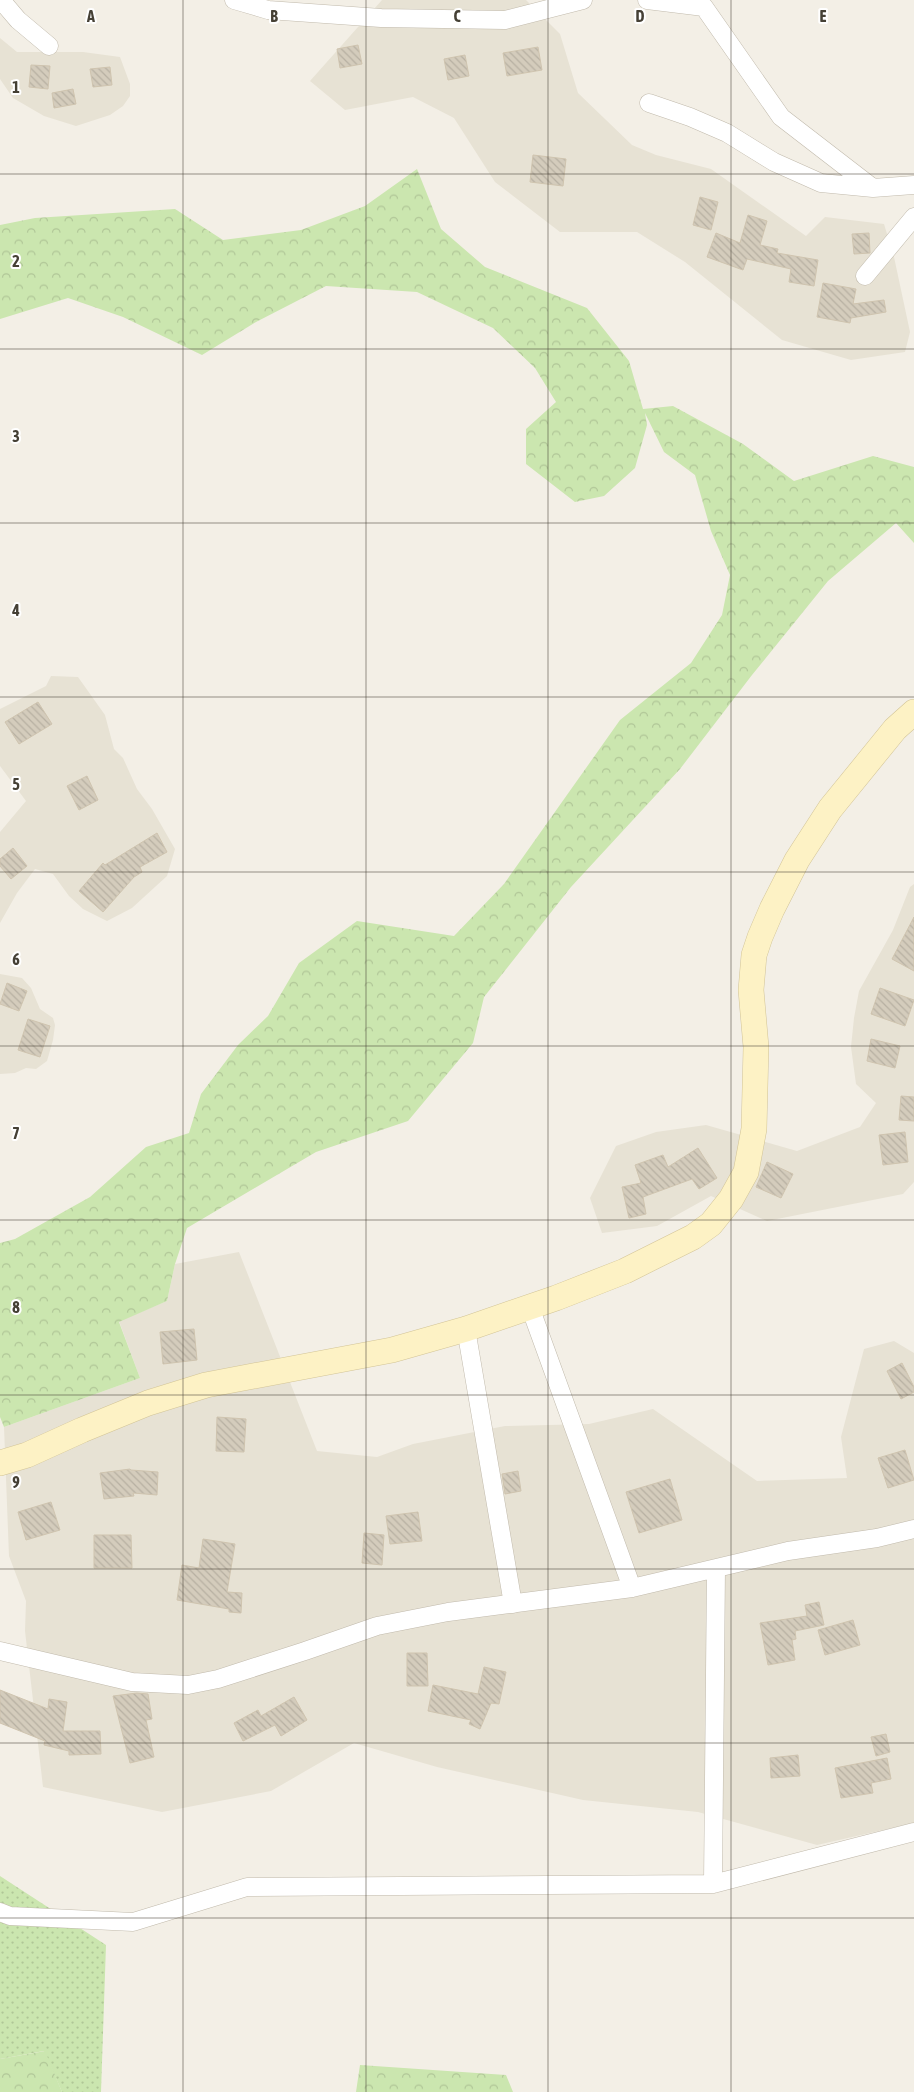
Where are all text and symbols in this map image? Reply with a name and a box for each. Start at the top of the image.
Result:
text: A [86,7,95,25]
text: B [270,7,278,25]
text: C [453,7,461,25]
text: D [636,7,645,25]
text: E [820,7,827,25]
text: 1 [12,78,20,96]
text: 2 [12,252,20,270]
text: 3 [12,427,20,445]
text: 4 [11,601,20,619]
text: 5 [12,775,20,793]
text: 6 [12,950,20,968]
text: 7 [12,1124,20,1142]
text: 8 [12,1298,20,1316]
text: 9 [12,1473,20,1491]

